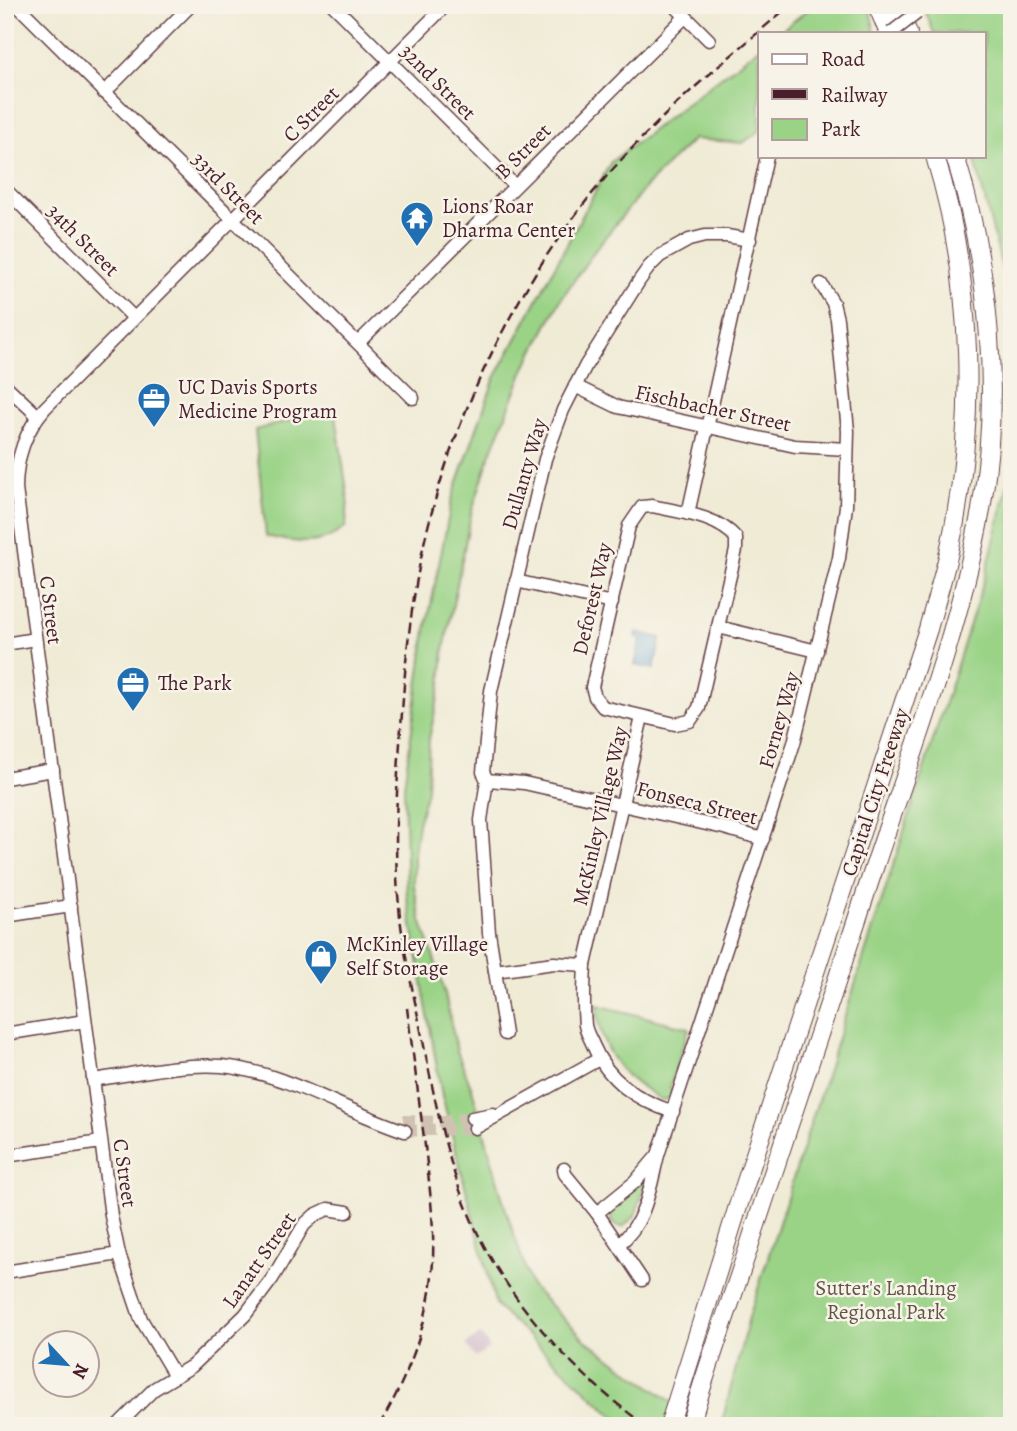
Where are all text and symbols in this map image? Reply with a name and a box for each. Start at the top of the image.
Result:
legend [758,32,986,158]
street label: 32nd Street [394,38,482,126]
text: Road [821,45,865,73]
street label: C Street [277,80,345,148]
text: Railway [821,81,888,109]
text: Park [821,115,861,143]
street label: B Street [489,117,557,185]
street label: 33rd Street [185,145,271,231]
place label: Lions Roar Dharma Center [442,192,575,244]
street label: 34th Street [41,198,126,283]
temple icon: Lions Roar Dharma Center [398,199,436,248]
place label: UC Davis Sports Medicine Program [178,373,337,425]
street label: Fischbacher Street [633,378,794,438]
office icon: UC Davis Sports Medicine Program [135,380,173,429]
street label: Dullanty Way [495,414,553,533]
street label: Deforest Way [565,539,619,658]
street label: C Street [33,574,69,646]
office icon: The Park [114,664,152,713]
street label: Forney Way [752,668,806,772]
place label: The Park [158,669,232,697]
street label: Capital City Freeway [835,704,916,880]
street label: McKinley Village Way [566,723,634,908]
street label: Fonseca Street [634,774,761,832]
place label: McKinley Village Self Storage [346,930,488,982]
shop icon: McKinley Village Self Storage [302,937,340,986]
street label: C Street [106,1137,144,1209]
street label: Lanatt Street [216,1206,302,1314]
park label: Sutter's Landing Regional Park [815,1274,957,1326]
north arrow [32,1330,102,1400]
text: N [66,1359,95,1383]

